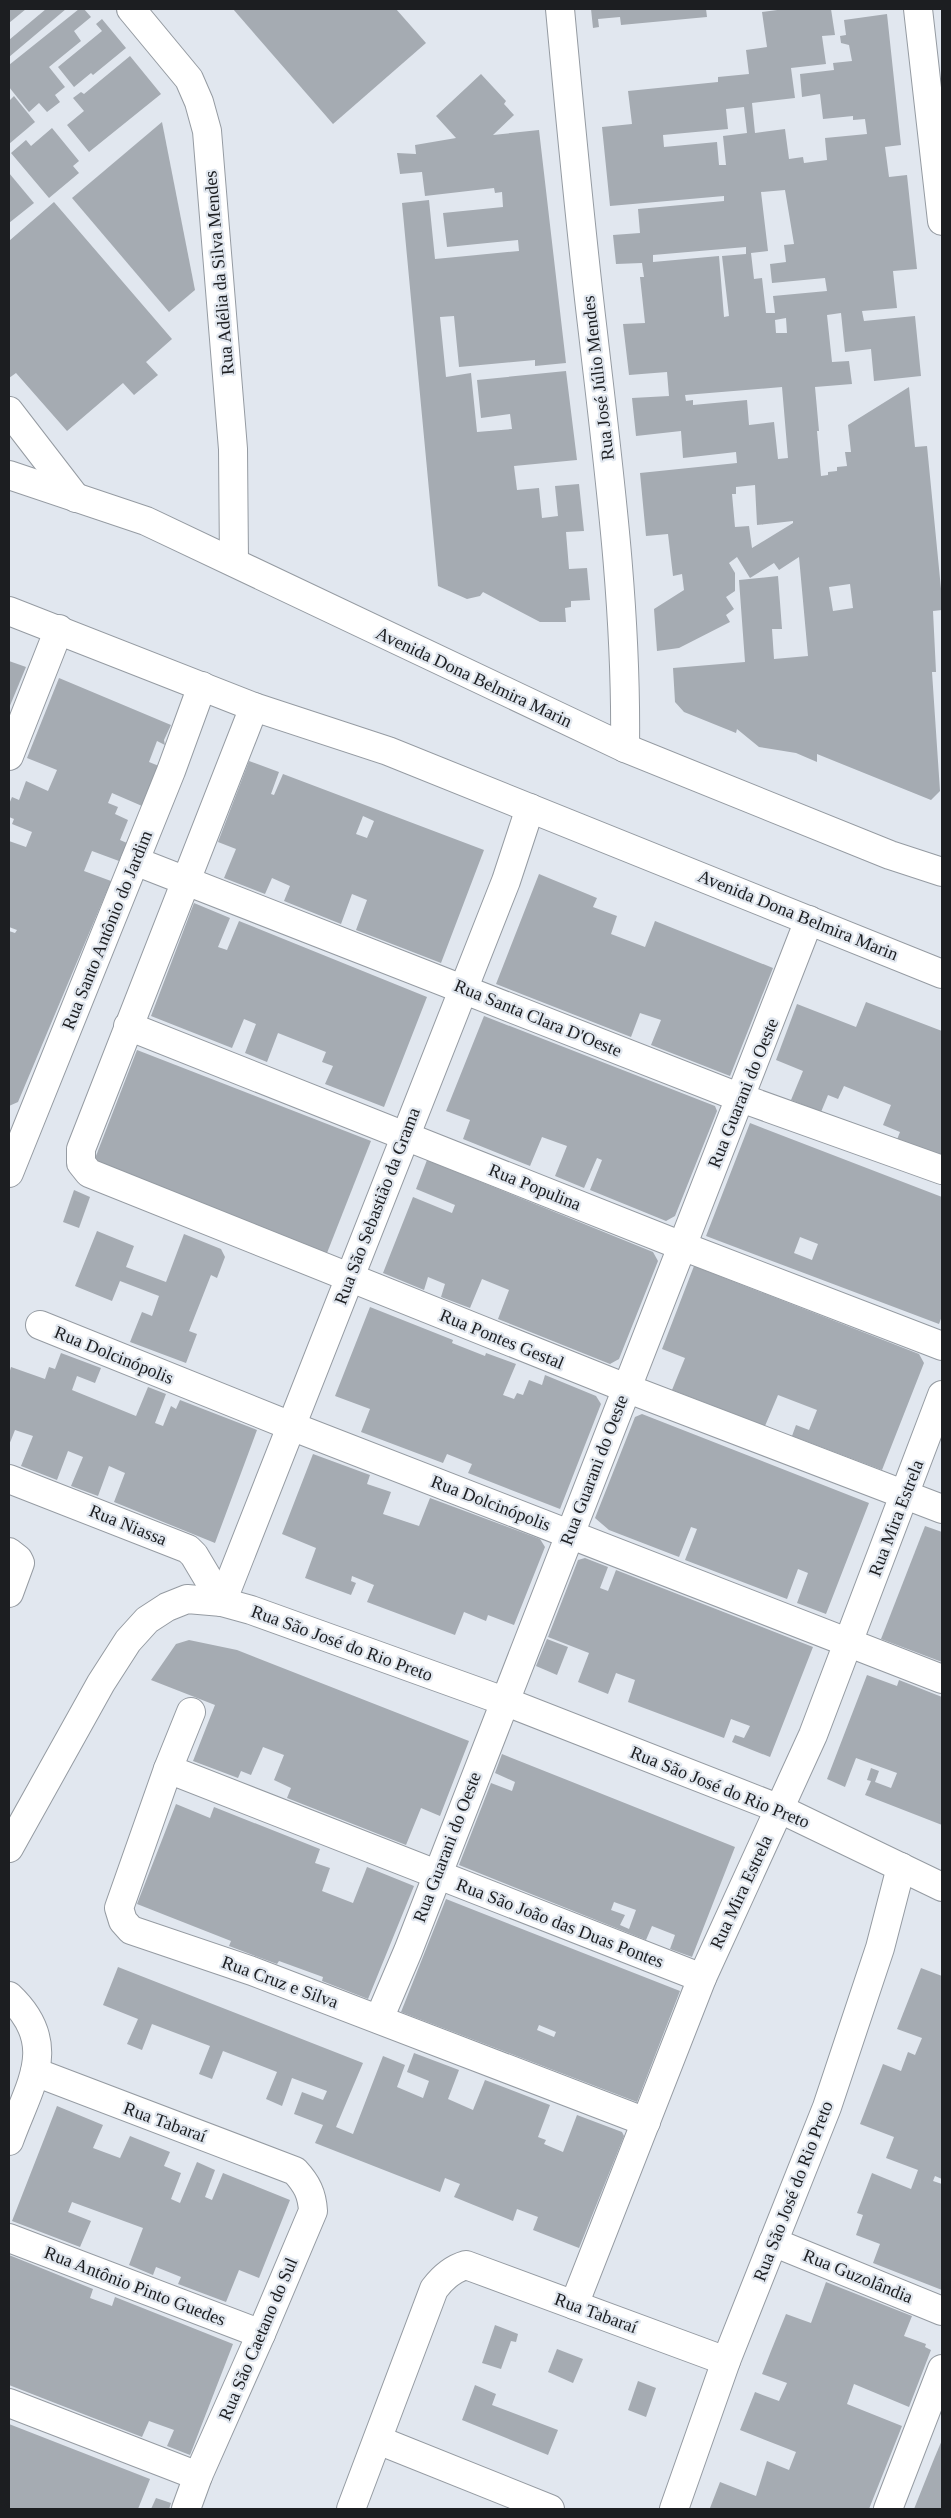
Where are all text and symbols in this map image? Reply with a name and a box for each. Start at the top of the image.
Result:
street label: Rua Adélia da Silva Mendes [200,170,238,376]
street label: Rua José Júlio Mendes [578,295,618,461]
street label: Avenida Dona Belmira Marin [373,623,575,731]
street label: Rua Santo Antônio do Jardim [58,828,156,1032]
street label: Avenida Dona Belmira Marin [695,866,901,964]
street label: Rua Santa Clara D'Oeste [451,975,625,1061]
street label: Rua Guarani do Oeste [704,1015,782,1171]
street label: Rua São Sebastião da Grama [330,1105,424,1307]
street label: Rua Populina [486,1159,584,1215]
street label: Rua Pontes Gestal [437,1305,567,1373]
street label: Rua Dolcinópolis [52,1322,176,1388]
street label: Rua Guarani do Oeste [556,1392,632,1548]
street label: Rua Mira Estrela [865,1457,927,1579]
street label: Rua Dolcinópolis [428,1471,554,1535]
street label: Rua Niassa [86,1500,170,1550]
street label: Rua São José do Rio Preto [249,1601,435,1685]
street label: Rua São José do Rio Preto [627,1742,813,1832]
street label: Rua Guarani do Oeste [409,1769,485,1925]
street label: Rua Mira Estrela [706,1832,776,1952]
street label: Rua São João das Duas Pontes [453,1874,667,1972]
street label: Rua Cruz e Silva [219,1952,341,2012]
street label: Rua Tabaraí [121,2098,209,2146]
street label: Rua São José do Rio Preto [749,2098,837,2284]
street label: Rua Antônio Pinto Guedes [42,2242,228,2330]
street label: Rua Guzolândia [800,2245,916,2307]
street label: Rua São Caetano do Sul [215,2255,301,2423]
street label: Rua Tabaraí [552,2289,640,2337]

